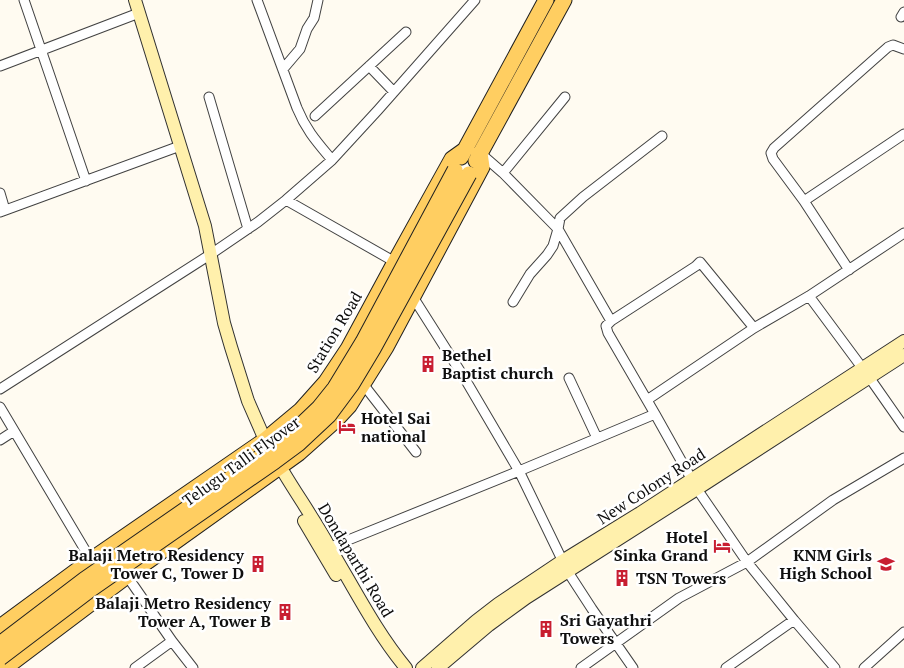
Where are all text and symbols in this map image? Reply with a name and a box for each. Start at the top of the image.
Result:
street label: Station Road [301,287,367,377]
place label: Bethel Baptist church [442,344,554,384]
building icon: Bethel Baptist church [418,354,438,374]
place label: Hotel Sai national [361,407,430,447]
street label: Telugu Talli Flyover [178,410,305,511]
hotel icon: Hotel Sai national [337,417,357,437]
street label: New Colony Road [593,443,709,529]
street label: Dondaparthi Road [313,499,399,621]
place label: Hotel Sinka Grand [614,526,708,566]
hotel icon: Hotel Sinka Grand [712,536,732,556]
place label: Balaji Metro Residency Tower C, Tower D [69,544,245,584]
place label: KNM Girls High School [780,544,872,584]
building icon: Balaji Metro Residency Tower C, Tower D [248,554,268,574]
school or university icon: KNM Girls High School [876,554,896,574]
place label: TSN Towers [636,567,726,589]
building icon: TSN Towers [612,568,632,588]
place label: Balaji Metro Residency Tower A, Tower B [96,592,272,632]
building icon: Balaji Metro Residency Tower A, Tower B [275,602,295,622]
place label: Sri Gayathri Towers [560,609,652,649]
building icon: Sri Gayathri Towers [536,619,556,639]

